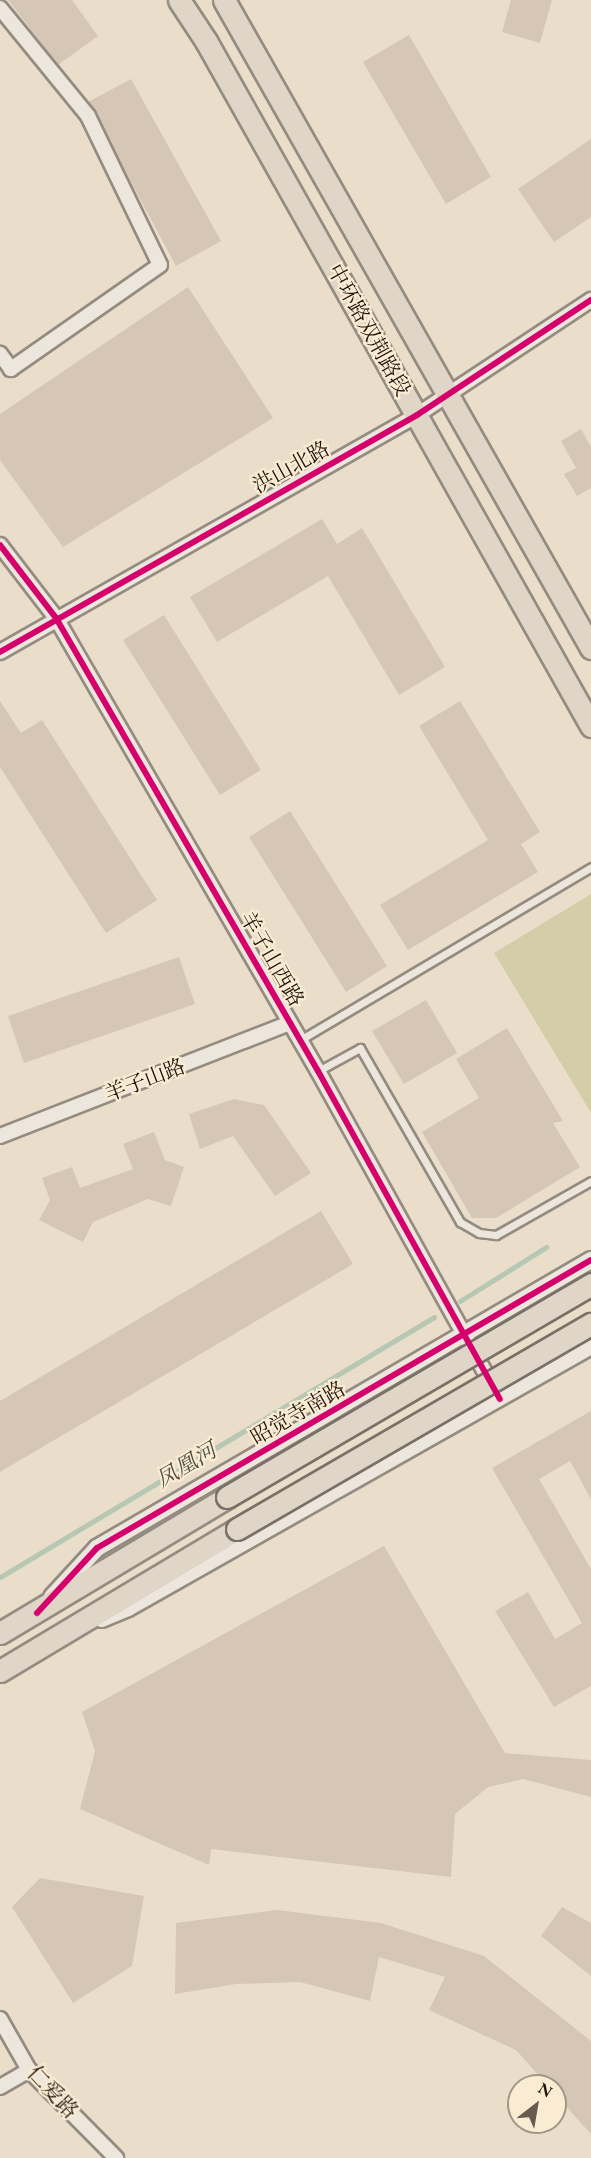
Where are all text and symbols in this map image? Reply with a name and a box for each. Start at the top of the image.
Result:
street label: 中环路双荆路段 [322,260,416,400]
street label: 洪山北路 [248,436,334,498]
street label: 羊子山西路 [235,907,309,1011]
street label: 羊子山路 [101,1053,189,1107]
street label: 昭觉寺南路 [246,1376,350,1450]
water label: 凤凰河 [151,1437,221,1493]
street label: 仁爱路 [22,2060,84,2124]
north arrow [507,2074,567,2134]
text: N [535,2078,556,2102]

